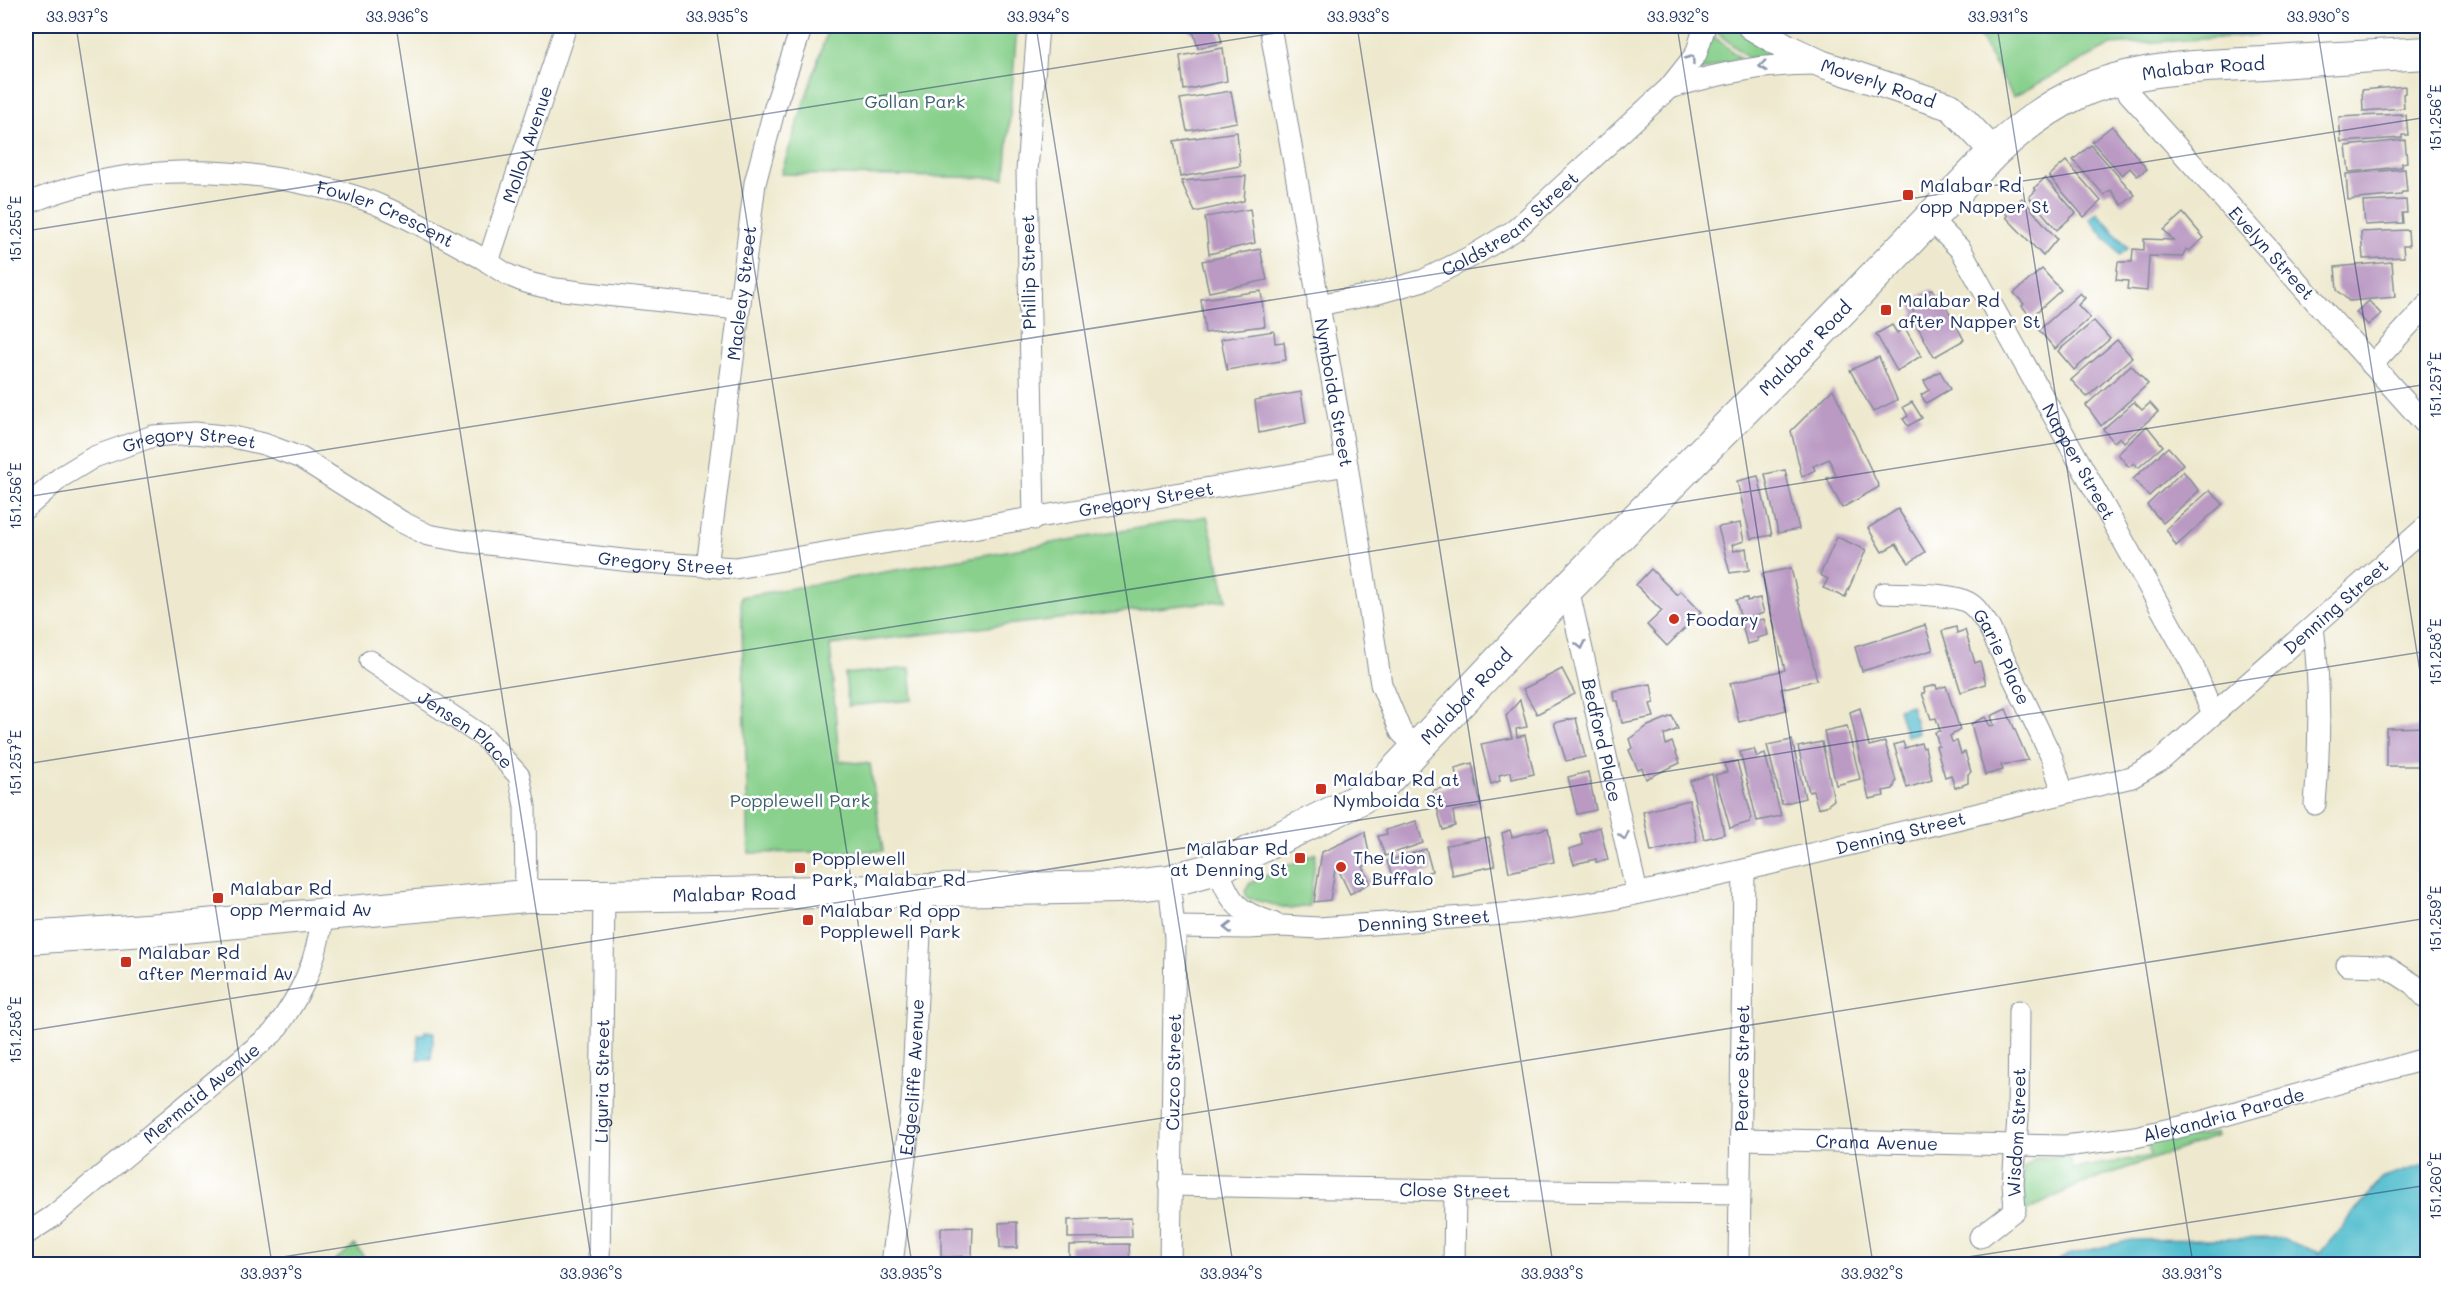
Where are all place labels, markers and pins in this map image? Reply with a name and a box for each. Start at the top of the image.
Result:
place label: Malabar Rd opp Napper St [1920,173,2049,218]
marker: Malabar Rd opp Napper St [1901,188,1915,202]
place label: Malabar Rd after Napper St [1898,288,2041,333]
marker: Malabar Rd after Napper St [1879,303,1893,317]
place label: Foodary [1686,607,1758,631]
marker: Foodary [1667,612,1681,626]
place label: Malabar Rd at Nymboida St [1333,767,1460,812]
marker: Malabar Rd at Nymboida St [1314,782,1328,796]
place label: Malabar Rd at Denning St [1170,836,1288,881]
place label: The Lion & Buffalo [1353,845,1434,890]
place label: Popplewell Park, Malabar Rd [812,846,966,891]
marker: Malabar Rd at Denning St [1293,851,1307,865]
marker: The Lion & Buffalo [1334,860,1348,874]
marker: Popplewell Park, Malabar Rd [793,861,807,875]
place label: Malabar Rd opp Mermaid Av [230,876,372,921]
marker: Malabar Rd opp Mermaid Av [211,891,225,905]
place label: Malabar Rd opp Popplewell Park [820,898,960,943]
marker: Malabar Rd opp Popplewell Park [801,913,815,927]
place label: Malabar Rd after Mermaid Av [138,940,293,985]
marker: Malabar Rd after Mermaid Av [119,955,133,969]

